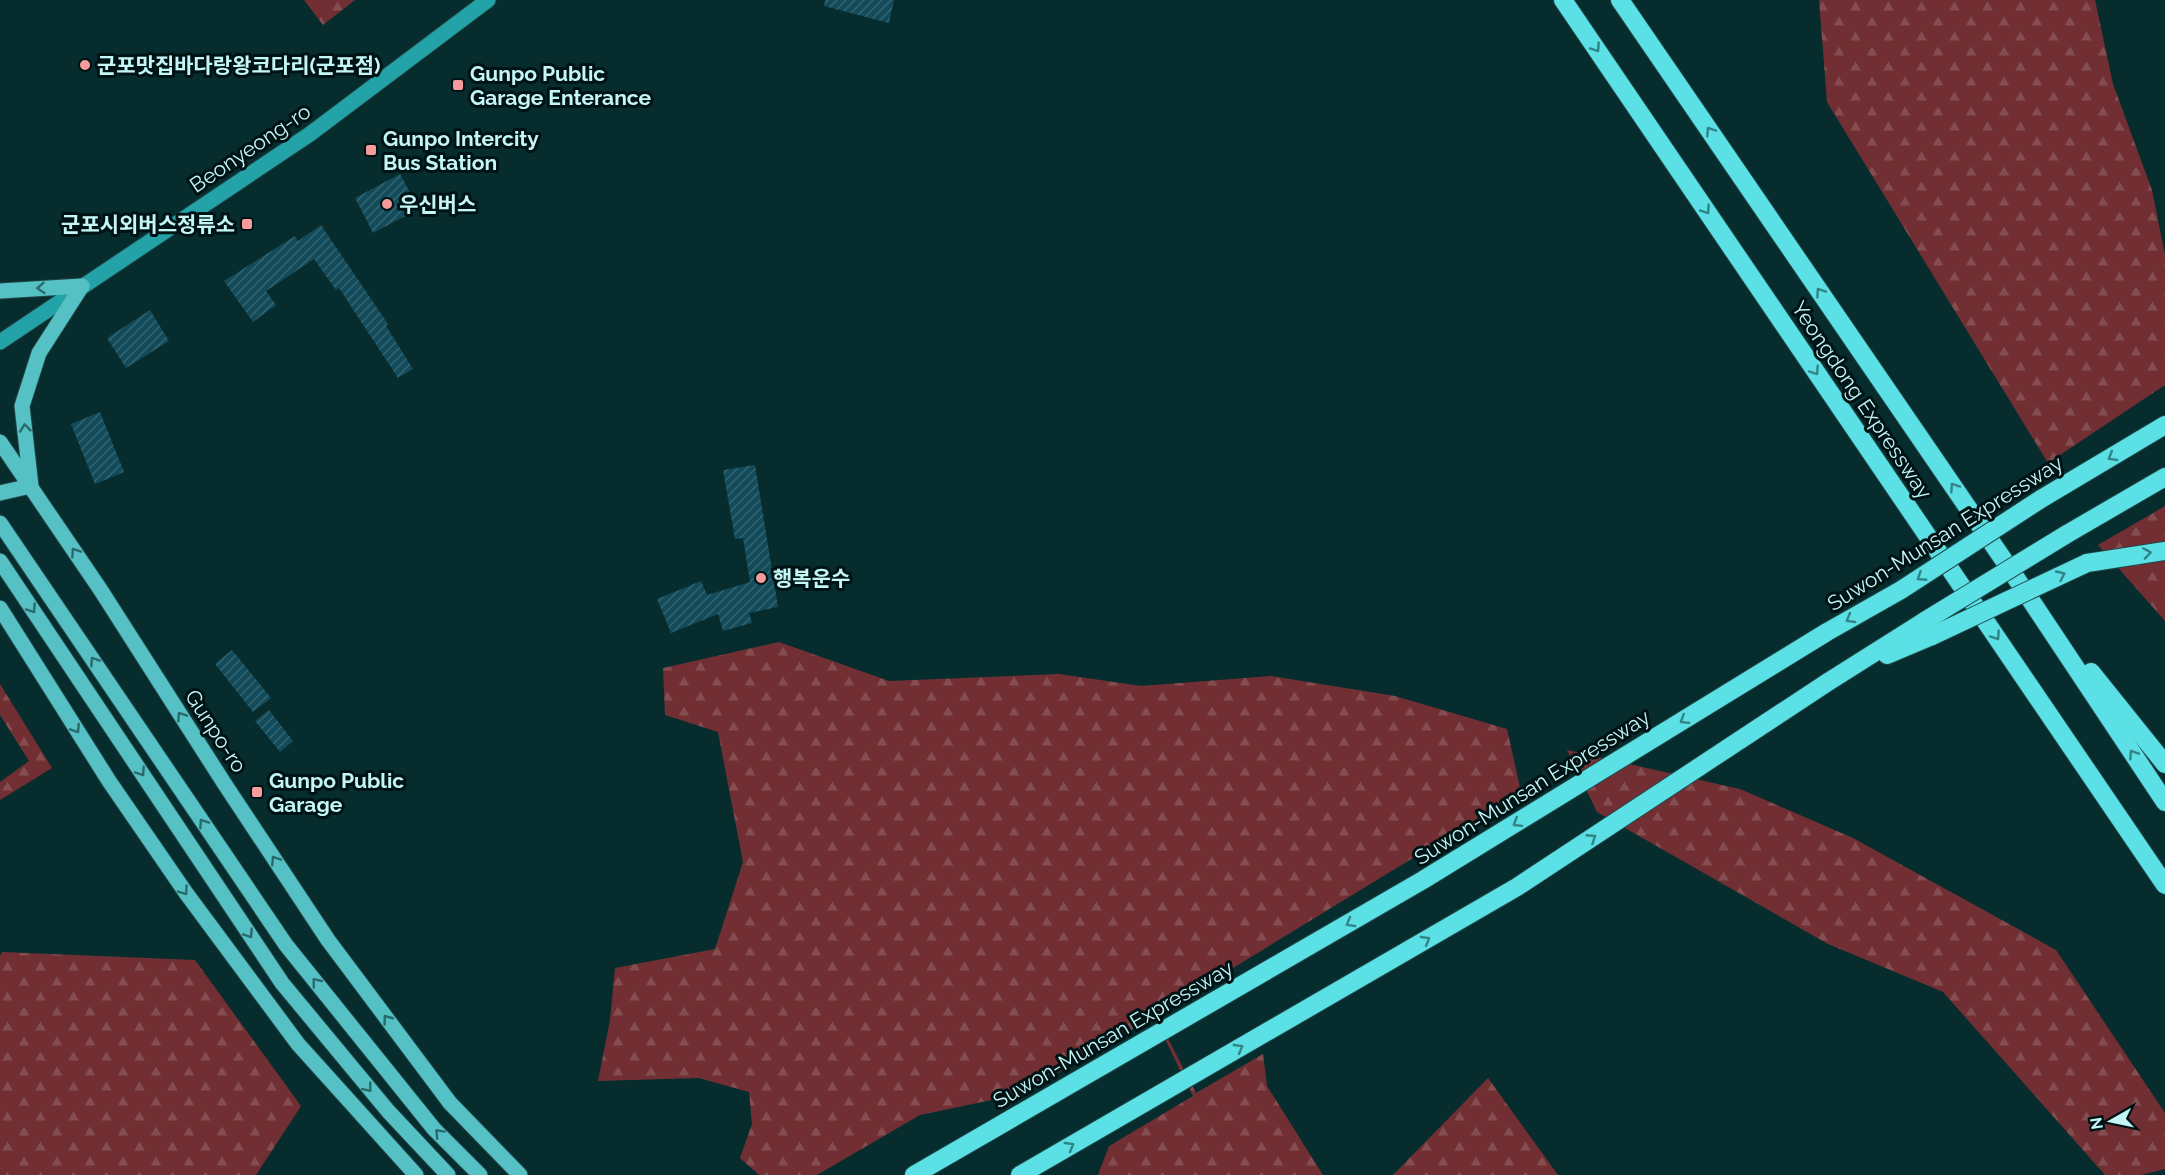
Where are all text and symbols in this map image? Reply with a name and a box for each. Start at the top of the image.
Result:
one-way arrow [1589,42,1600,53]
place label: 군포맛집바다랑왕코다리(군포점) [97,53,380,78]
marker: 군포맛집바다랑왕코다리(군포점) [78,58,92,72]
place label: Gunpo Public Garage Enterance [470,61,652,110]
marker: Gunpo Public Garage Enterance [451,78,465,92]
street label: Beonyeong-ro [185,98,315,198]
place label: Gunpo Intercity Bus Station [383,126,539,175]
one-way arrow [1706,126,1717,137]
marker: Gunpo Intercity Bus Station [364,143,378,157]
place label: 우신버스 [399,192,476,217]
marker: 우신버스 [380,197,394,211]
one-way arrow [1699,203,1710,214]
place label: 군포시외버스정류소 [61,212,235,237]
marker: 군포시외버스정류소 [240,217,254,231]
one-way arrow [37,282,46,295]
one-way arrow [1816,287,1827,298]
street label: Yeongdong Expressway [1786,296,1938,504]
one-way arrow [1808,364,1819,375]
one-way arrow [19,423,32,432]
one-way arrow [2108,449,2118,461]
street label: Suwon-Munsan Expressway [1823,450,2067,616]
one-way arrow [1950,483,1961,494]
one-way arrow [71,548,82,559]
one-way arrow [2142,548,2151,560]
place label: 행복운수 [773,566,850,591]
one-way arrow [1917,569,1927,581]
one-way arrow [2054,570,2065,582]
marker: 행복운수 [754,571,768,585]
one-way arrow [25,603,36,614]
one-way arrow [1846,612,1856,623]
one-way arrow [1989,630,2000,641]
one-way arrow [90,657,101,668]
street label: Gunpo-ro [180,685,252,777]
street label: Suwon-Munsan Expressway [1410,704,1654,870]
one-way arrow [177,712,189,722]
one-way arrow [1679,713,1690,724]
one-way arrow [68,723,80,733]
one-way arrow [2129,749,2140,760]
one-way arrow [133,765,144,776]
place label: Gunpo Public Garage [269,768,404,817]
marker: Gunpo Public Garage [250,785,264,799]
one-way arrow [1513,815,1523,827]
one-way arrow [199,819,210,830]
one-way arrow [1586,833,1596,845]
one-way arrow [271,855,282,866]
one-way arrow [177,884,188,895]
one-way arrow [1346,915,1356,927]
one-way arrow [242,927,253,938]
one-way arrow [1420,935,1430,947]
street label: Suwon-Munsan Expressway [989,955,1237,1113]
one-way arrow [312,978,323,989]
one-way arrow [383,1014,394,1025]
one-way arrow [1233,1044,1243,1055]
one-way arrow [361,1081,372,1092]
north arrow [2081,1091,2141,1151]
text: N [2086,1116,2107,1131]
one-way arrow [435,1130,446,1140]
one-way arrow [1064,1141,1074,1153]

